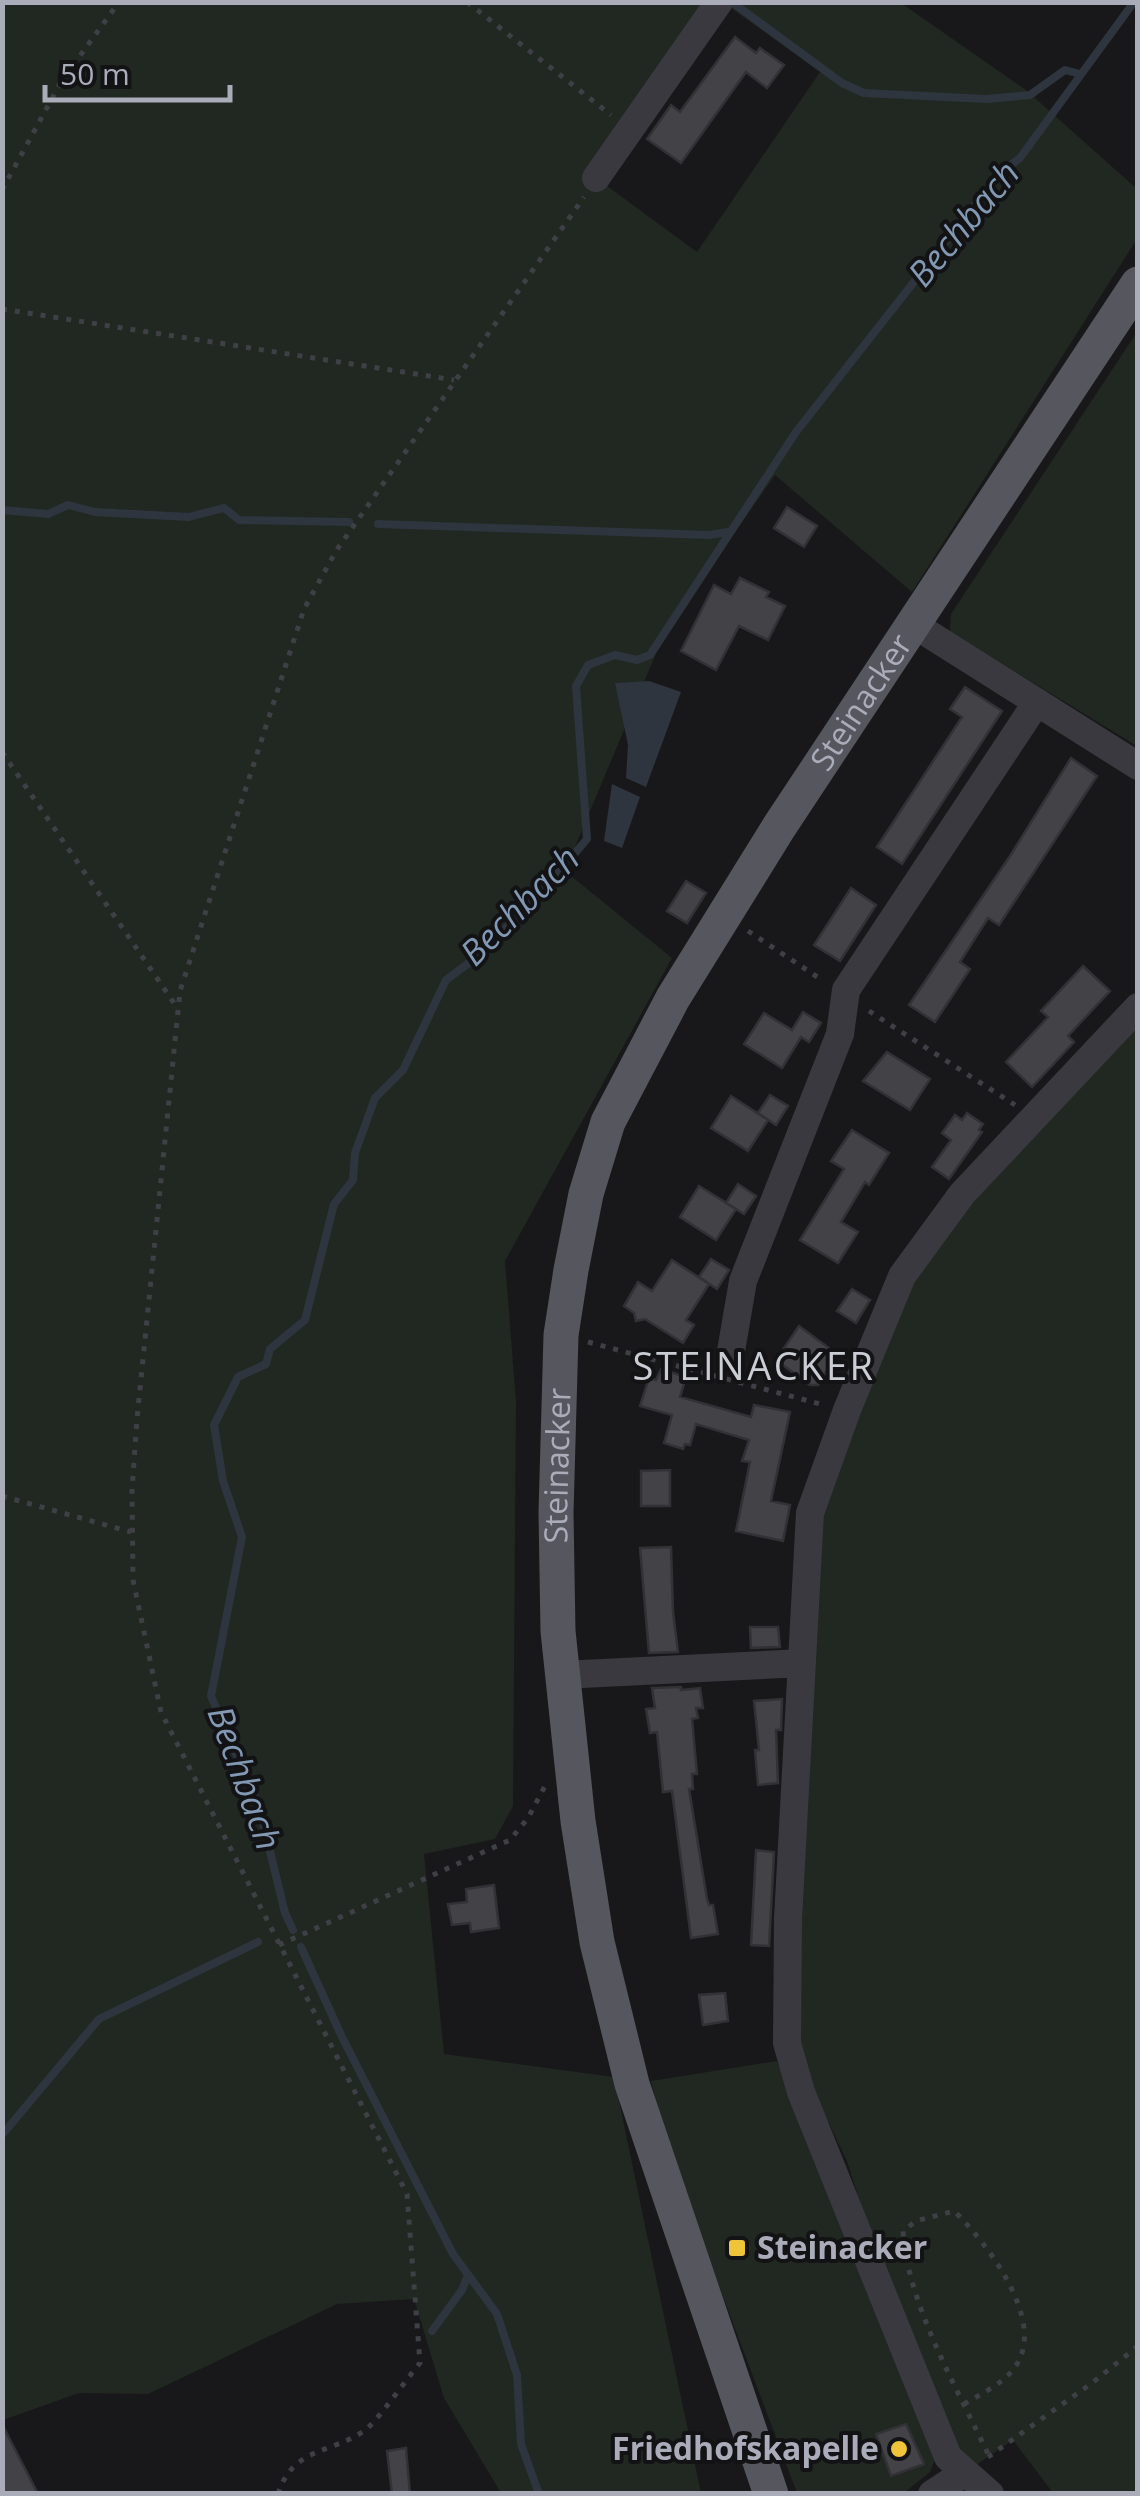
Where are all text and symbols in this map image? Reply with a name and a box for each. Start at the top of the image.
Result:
scale bar [45,40,230,102]
text: 50 m [60,53,130,94]
water label: Bechbach [896,150,1029,296]
street label: Steinacker [799,625,921,778]
water label: Bechbach [449,835,589,975]
district label: STEINACKER [633,1339,875,1391]
street label: Steinacker [533,1387,580,1544]
water label: Bechbach [198,1699,293,1856]
place label: Steinacker [757,2225,927,2268]
marker: Steinacker [726,2237,748,2259]
place label: Friedhofskapelle [612,2426,879,2469]
marker: Friedhofskapelle [888,2438,910,2460]

